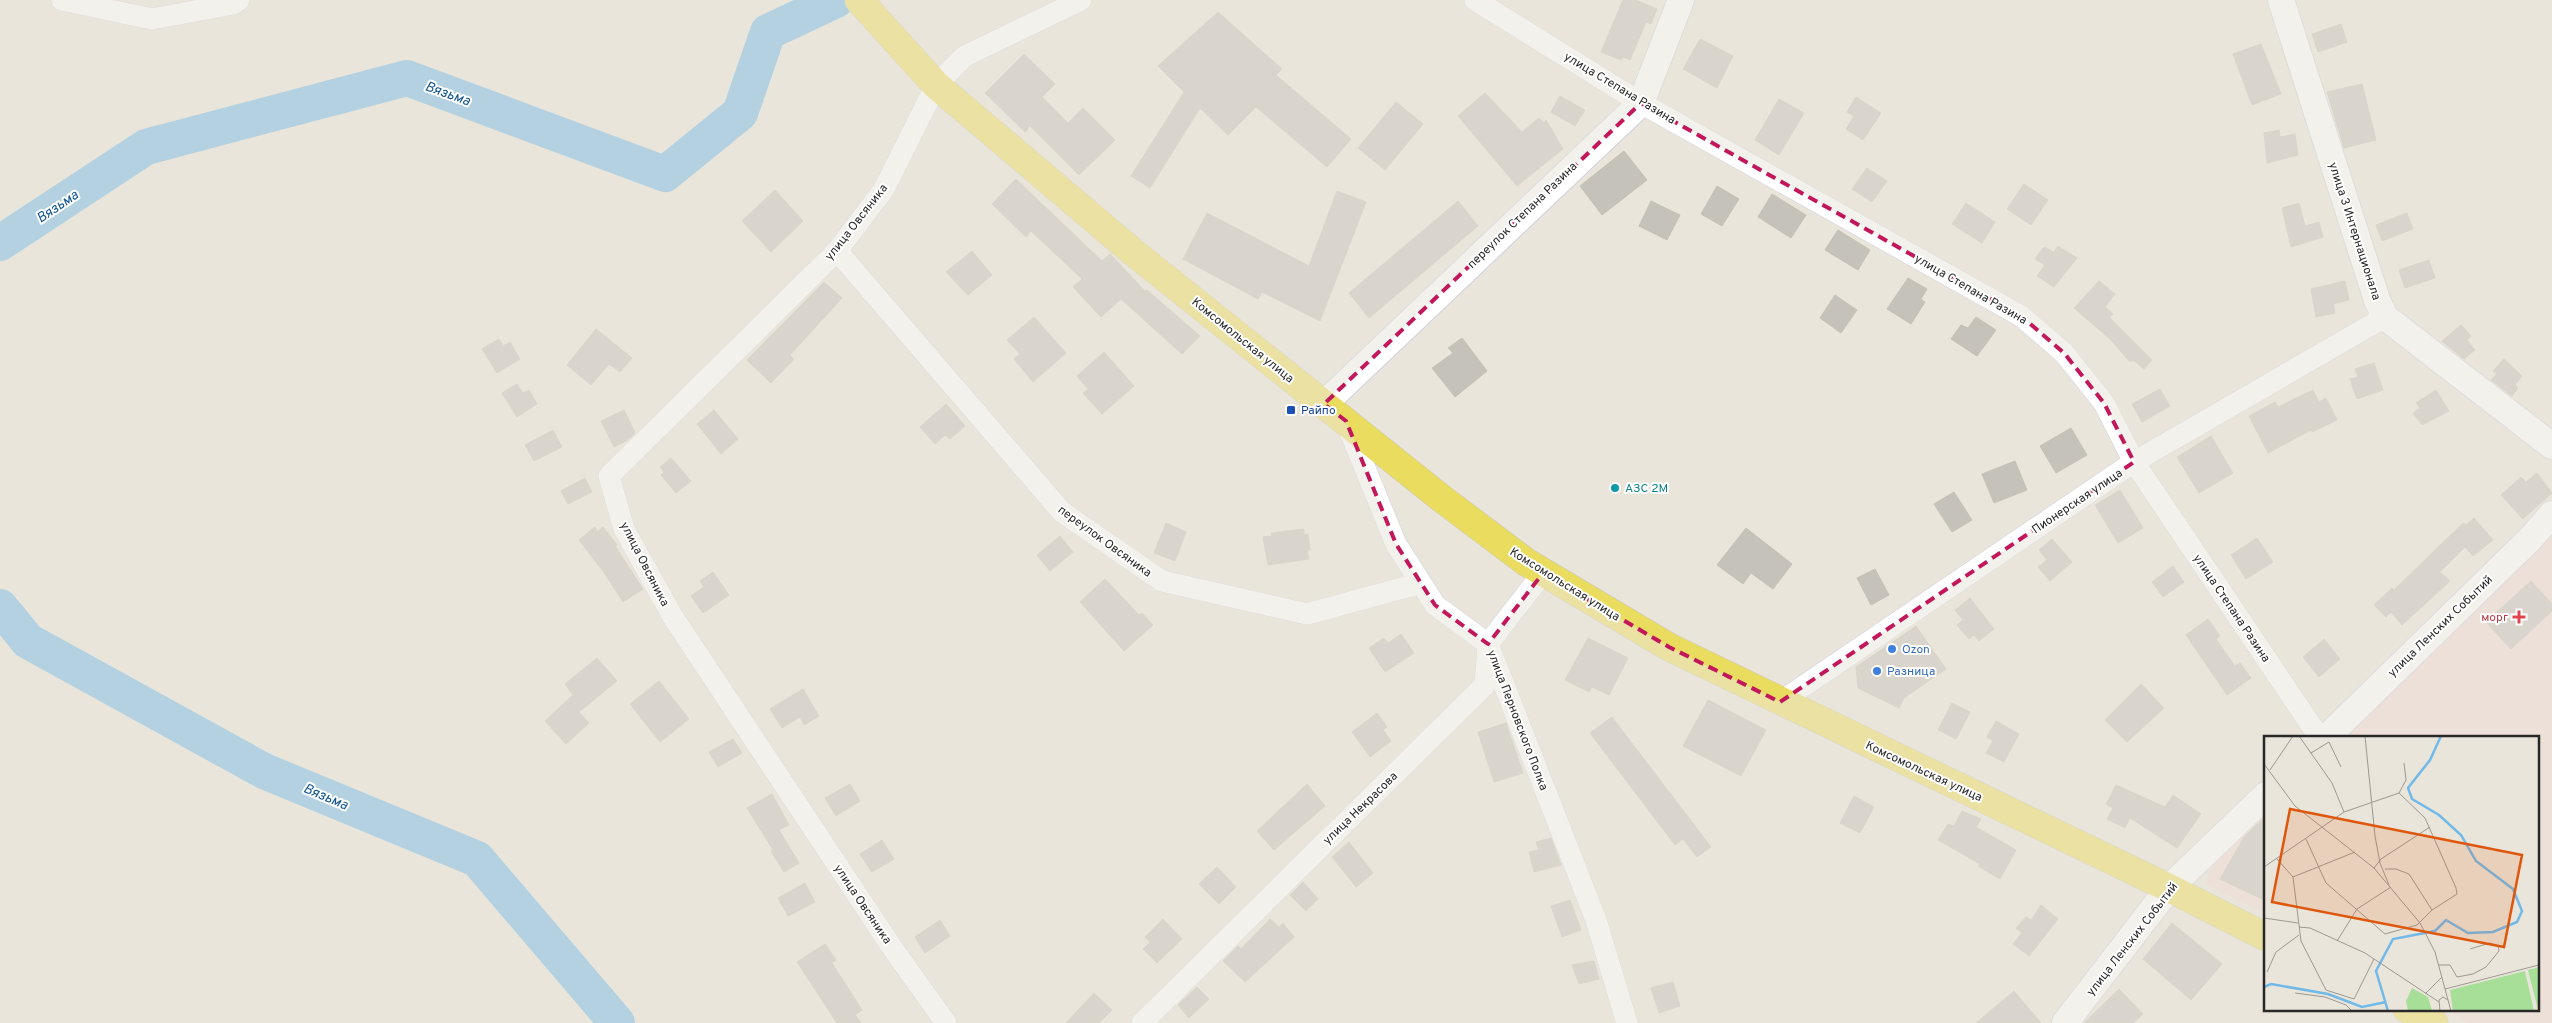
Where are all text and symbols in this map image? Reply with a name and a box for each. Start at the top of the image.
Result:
street label: улица Степана Разина [1561,49,1678,129]
water label: Вязьма [423,78,473,111]
street label: переулок Степана Разина [1464,159,1581,273]
street label: улица 3 Интернационала [2324,160,2384,302]
street label: улица Овсяника [822,181,892,264]
water label: Вязьма [34,187,83,227]
street label: улица Степана Разина [1911,251,2030,329]
street label: Комсомольская улица [1188,295,1297,387]
place label: Райпо [1301,403,1336,419]
marker: Райпо [1285,404,1297,416]
street label: Пионерская улица [2029,466,2126,538]
place label: АЗС 2М [1625,481,1668,497]
marker: АЗС 2М [1609,482,1621,494]
street label: переулок Овсяника [1054,502,1155,581]
street label: улица Овсяника [616,519,672,610]
street label: Комсомольская улица [1506,544,1623,625]
street label: улица Степана Разина [2189,551,2273,666]
street label: улица Ленских Событий [2385,572,2497,681]
place label: морг [2481,610,2508,626]
marker: морг [2512,610,2526,624]
place label: Ozon [1902,642,1930,658]
marker: Ozon [1886,643,1898,655]
street label: улица Перновского Полка [1483,648,1551,793]
place label: Разница [1887,664,1935,680]
marker: Разница [1871,665,1883,677]
inset map [2264,736,2540,1010]
street label: Комсомольская улица [1863,738,1985,806]
street label: улица Некрасова [1320,769,1402,849]
water label: Вязьма [301,780,351,815]
street label: улица Овсяника [830,862,895,948]
street label: улица Ленских Событий [2083,880,2182,1000]

